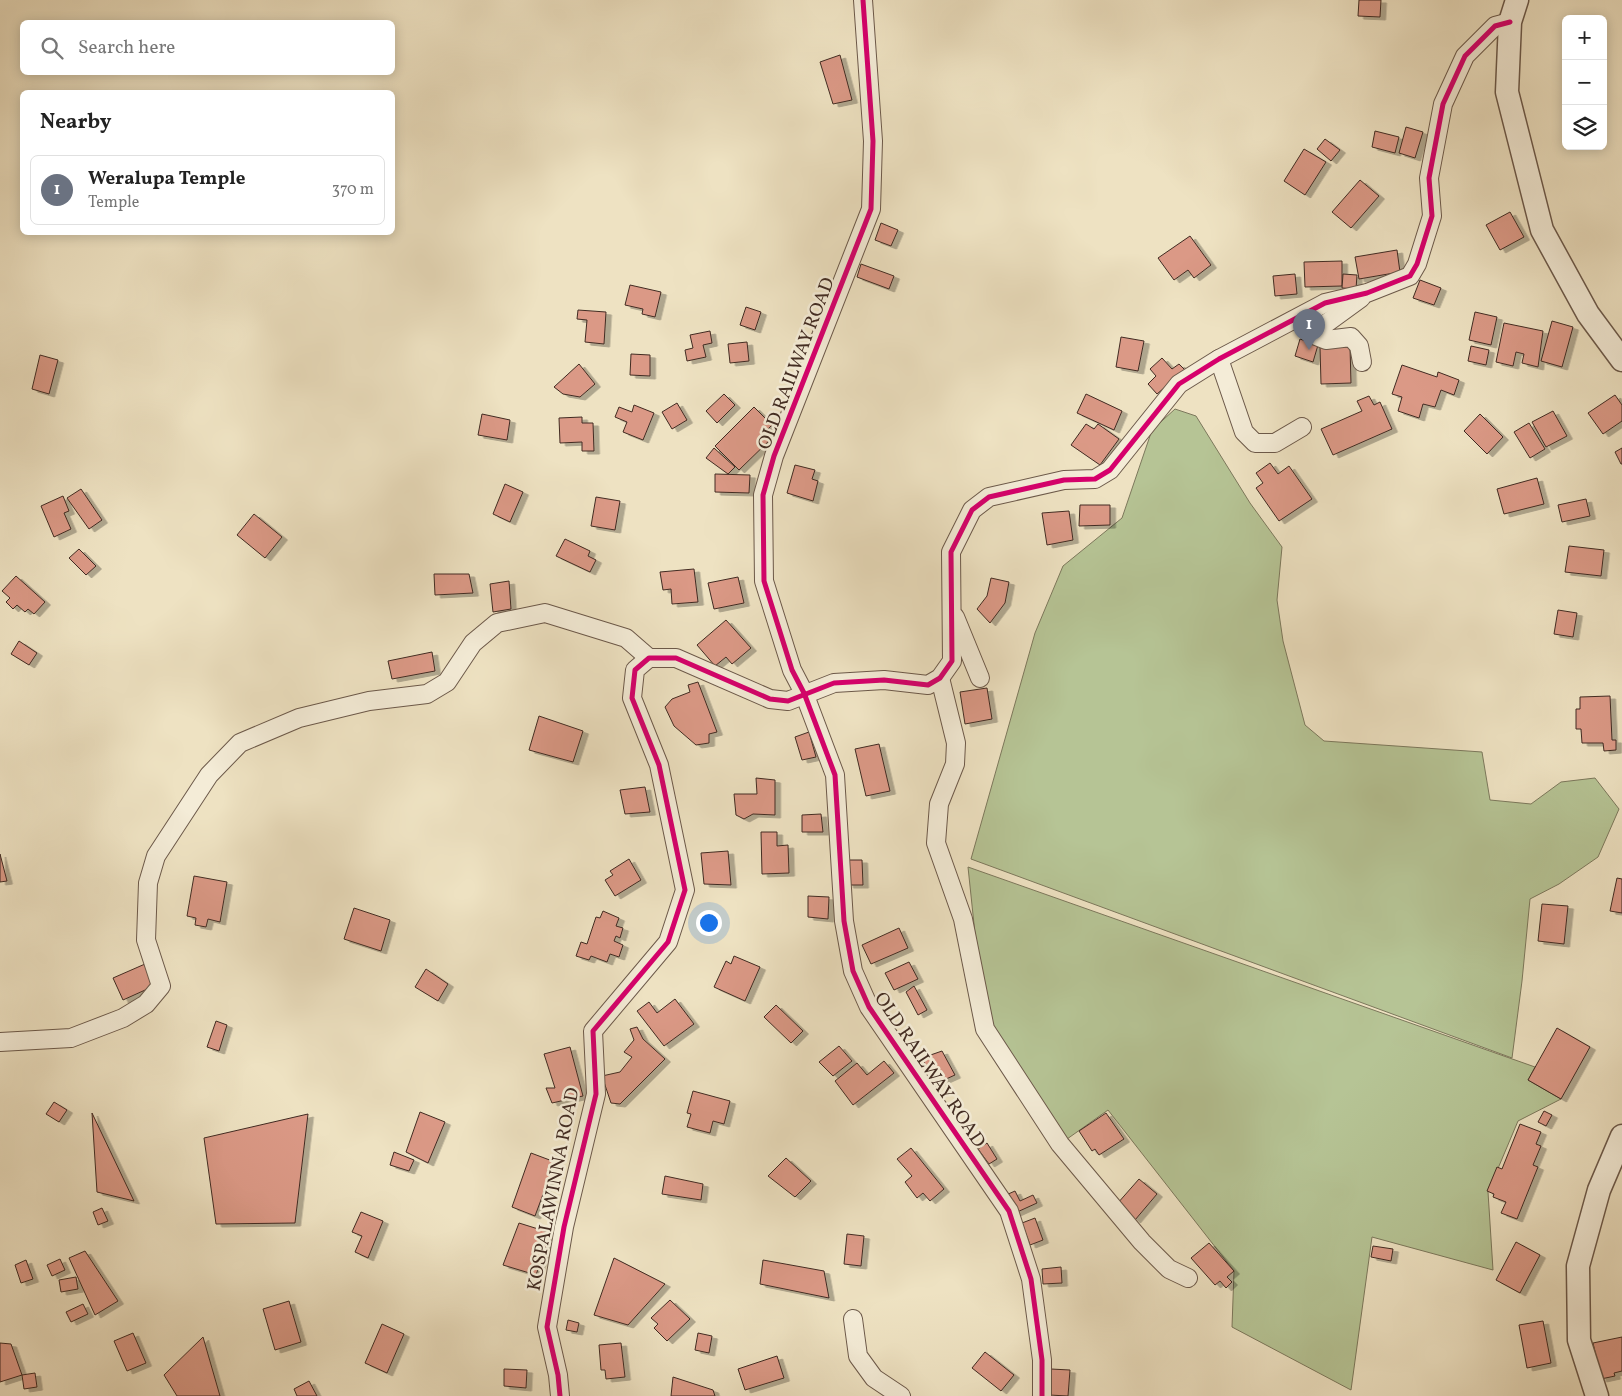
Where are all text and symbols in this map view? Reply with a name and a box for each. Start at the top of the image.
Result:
map controls [1562,15,1607,150]
button: + [1562,15,1607,60]
search box [20,20,395,75]
icon: search [38,34,66,62]
text: Search here [78,35,175,61]
button: − [1562,60,1607,105]
button: layers [1562,105,1607,150]
text: Nearby [40,108,111,137]
text: Weralupa Temple [88,166,245,192]
text: 1 [54,179,60,201]
text: 370 m [332,179,374,201]
text: Temple [88,192,139,214]
street label: OLD RAILWAY ROAD [752,274,842,454]
pin: 1 [1293,309,1325,350]
your location [696,910,722,936]
street label: OLD RAILWAY ROAD [867,987,991,1153]
street label: KOSPALAWINNA ROAD [521,1085,586,1293]

